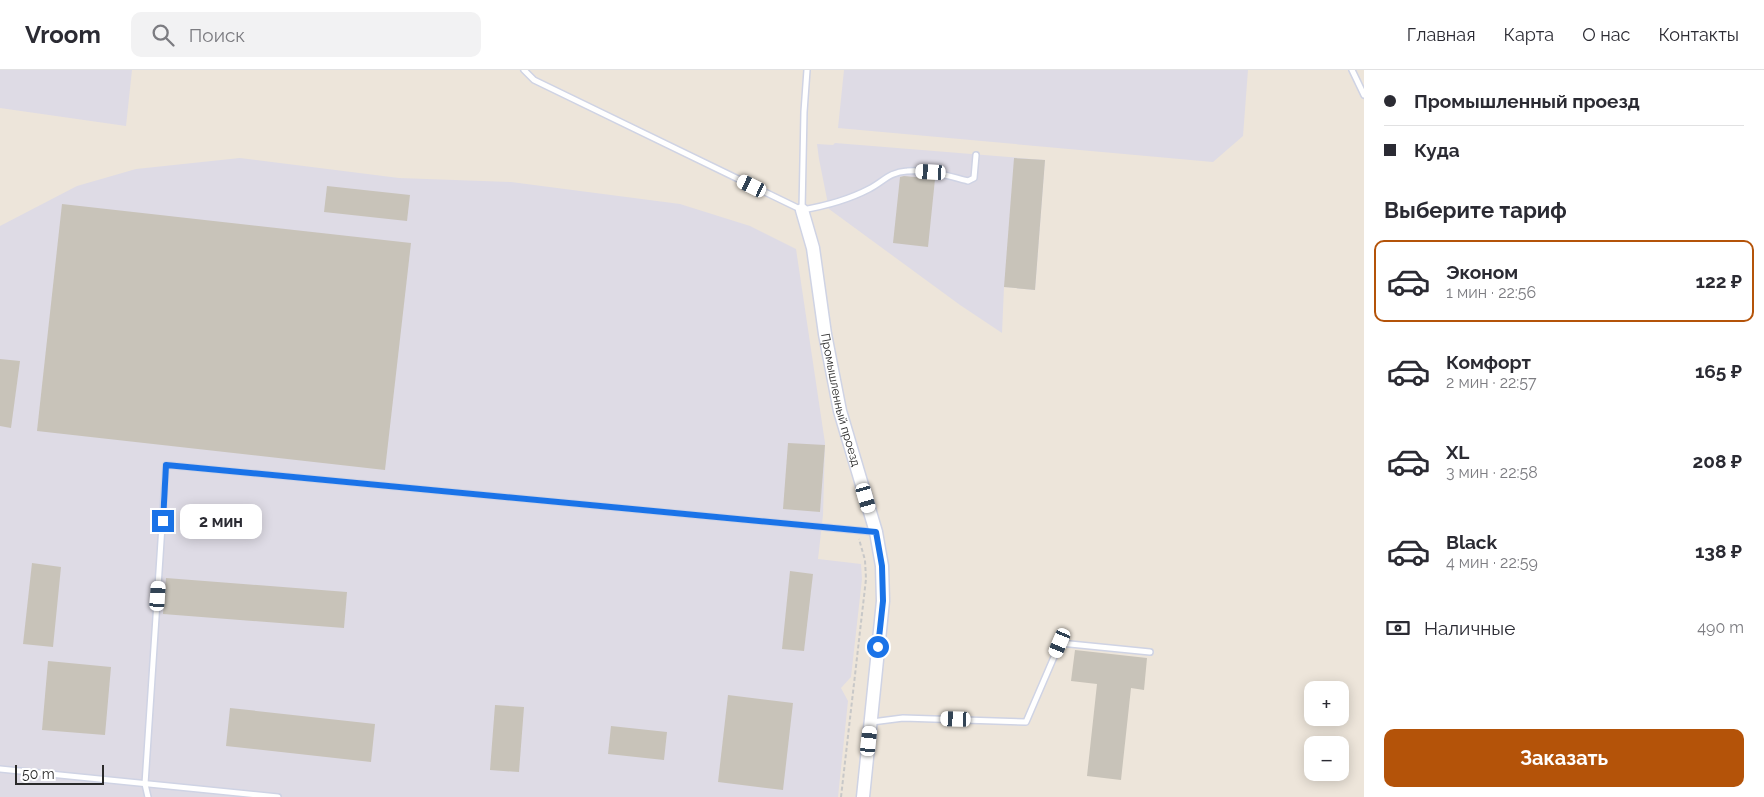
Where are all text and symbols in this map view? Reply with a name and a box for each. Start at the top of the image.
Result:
search box [131,12,481,57]
text: Vroom [25,20,101,49]
icon: search [149,21,177,49]
text: Поиск [189,24,245,46]
text: Главная [1407,24,1475,45]
text: Карта [1503,24,1554,45]
text: О нас [1582,24,1630,45]
text: Контакты [1658,24,1739,45]
text: Промышленный проезд [1414,90,1640,112]
text: Куда [1414,139,1460,161]
car [915,164,946,180]
car [735,173,768,199]
text: Выберите тариф [1384,197,1567,223]
icon: car [1386,259,1431,304]
text: Эконом [1446,261,1518,283]
text: 122 ₽ [1696,270,1742,292]
text: 1 мин · 22:56 [1446,283,1536,302]
street label: Промышленный проезд [818,332,863,468]
icon: car [1386,349,1431,394]
text: Комфорт [1446,351,1531,373]
text: 165 ₽ [1695,360,1742,382]
text: 2 мин · 22:57 [1446,373,1537,392]
icon: car [1386,439,1431,484]
text: XL [1446,441,1469,463]
text: 208 ₽ [1693,450,1742,472]
text: 3 мин · 22:58 [1446,463,1538,482]
car [854,482,877,514]
callout: 2 мин [180,504,263,538]
route end [152,510,174,532]
text: 2 мин [199,512,243,531]
icon: car [1386,529,1431,574]
text: Black [1446,531,1497,553]
text: 138 ₽ [1695,540,1742,562]
text: 4 мин · 22:59 [1446,553,1538,572]
car [149,581,166,611]
icon: cash [1384,614,1412,642]
text: Наличные [1424,617,1515,639]
text: 490 m [1697,618,1744,637]
car [1047,626,1072,660]
route start [867,636,889,658]
map controls [1304,681,1349,781]
button: + [1304,681,1349,726]
car [940,711,971,727]
car [859,725,878,757]
button: Заказать [1384,729,1744,787]
button: − [1304,736,1349,781]
scale bar [15,762,104,785]
text: 50 m [22,766,55,782]

